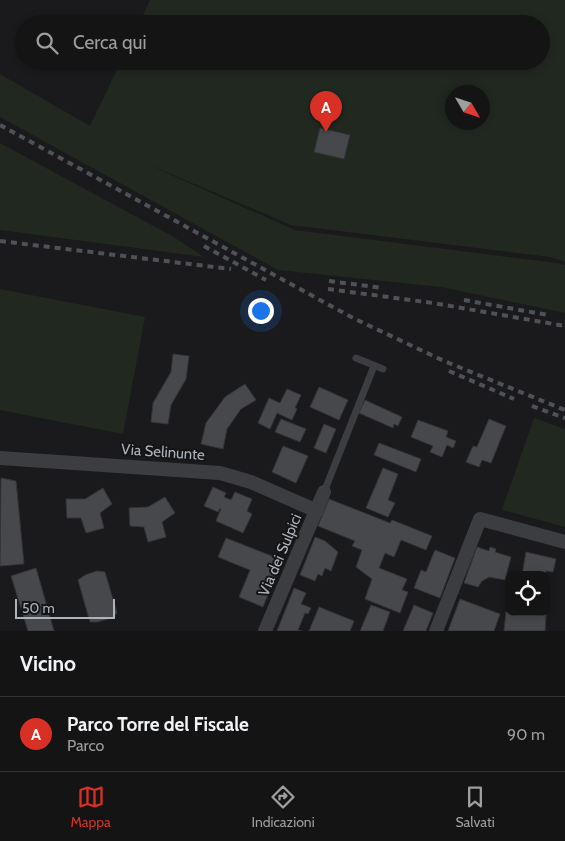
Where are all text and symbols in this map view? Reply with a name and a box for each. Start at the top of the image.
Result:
search box [15,15,550,70]
icon: search [33,29,61,57]
text: Cerca qui [73,31,147,54]
north arrow [445,85,490,130]
pin: A [310,91,342,132]
your location [248,298,274,324]
street label: Via Selinunte [121,440,206,464]
street label: Via dei Sulpici [255,511,305,599]
map controls [505,571,550,616]
button: locate [505,571,550,616]
scale bar [15,596,115,619]
text: 50 m [22,599,55,617]
text: Vicino [20,651,76,676]
text: Parco Torre del Fiscale [67,713,249,736]
text: A [31,725,41,744]
text: 90 m [507,725,545,744]
text: Parco [67,736,104,755]
tab: Mappa [70,783,111,831]
tab: Indicazioni [252,783,315,831]
tab: Salvati [455,783,495,831]

